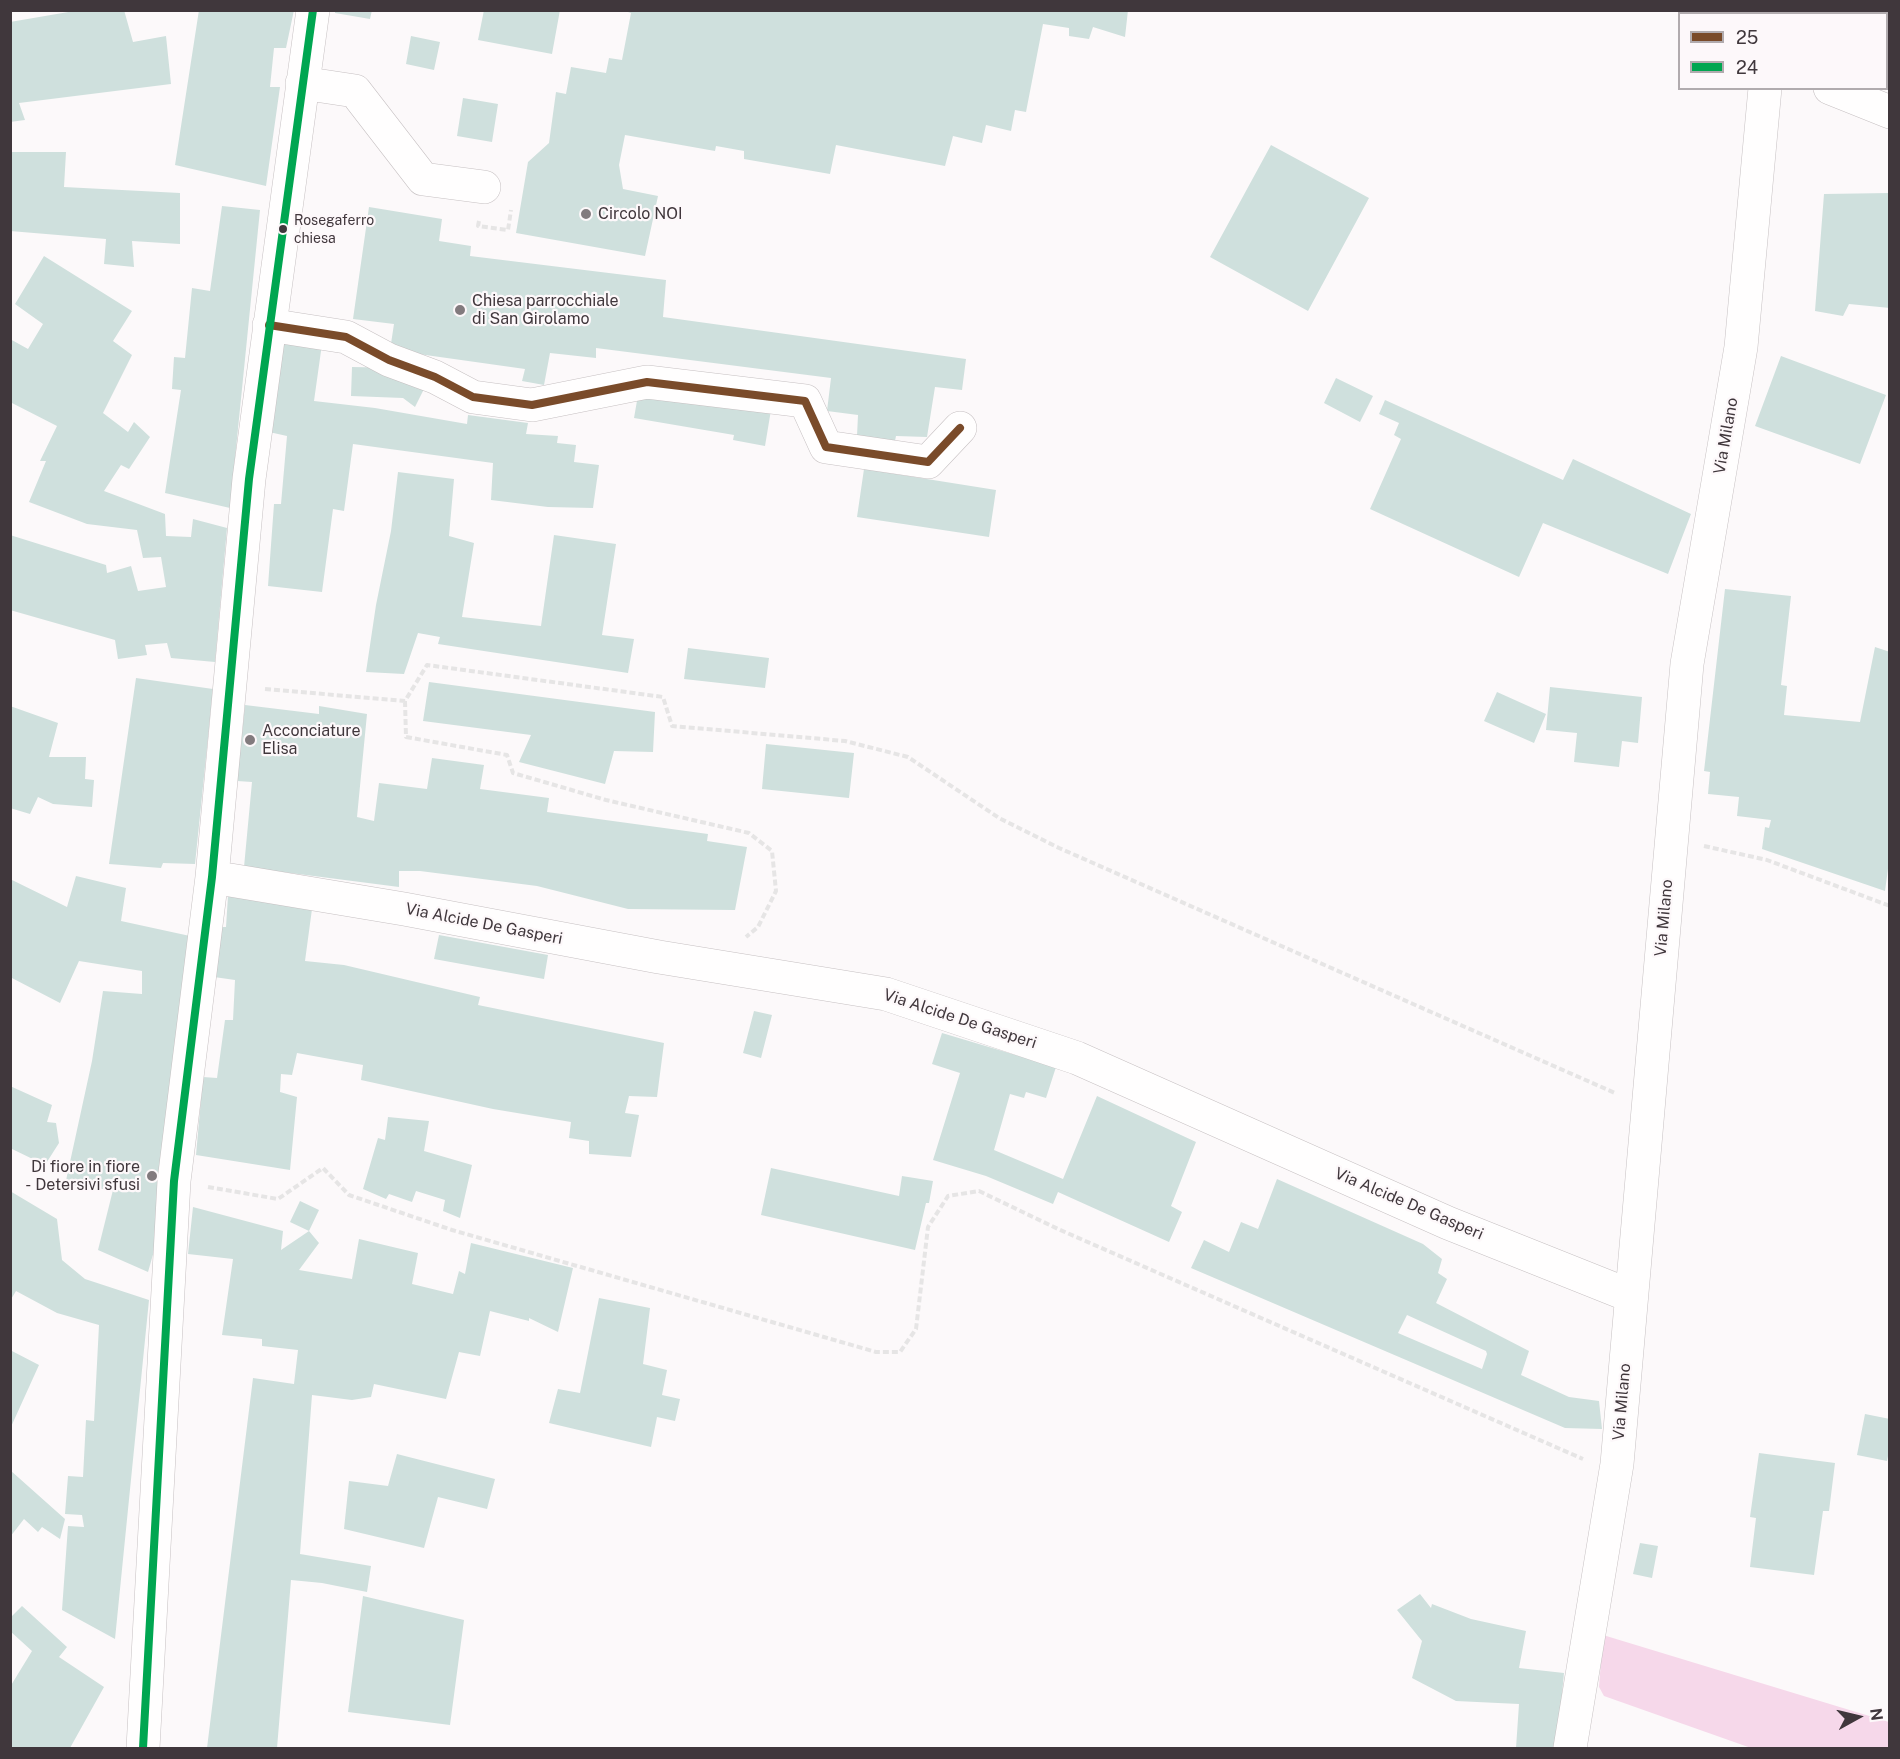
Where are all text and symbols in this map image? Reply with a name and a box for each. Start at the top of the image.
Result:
legend [1678,12,1888,90]
text: 25 [1736,27,1758,48]
text: 24 [1736,57,1758,78]
place label: Circolo NOI [598,204,683,224]
marker: Circolo NOI [579,207,593,221]
place label: Rosegaferro chiesa [294,213,374,246]
marker: Rosegaferro chiesa [277,223,289,235]
place label: Chiesa parrocchiale di San Girolamo [472,291,619,329]
marker: Chiesa parrocchiale di San Girolamo [453,303,467,317]
street label: Via Milano [1710,396,1742,476]
place label: Acconciature Elisa [262,721,360,759]
marker: Acconciature Elisa [243,733,257,747]
street label: Via Milano [1651,879,1677,957]
street label: Via Alcide De Gasperi [404,899,564,949]
street label: Via Alcide De Gasperi [881,985,1039,1053]
place label: Di fiore in fiore - Detersivi sfusi [25,1157,140,1195]
street label: Via Alcide De Gasperi [1332,1164,1486,1244]
marker: Di fiore in fiore - Detersivi sfusi [145,1169,159,1183]
street label: Via Milano [1609,1363,1635,1441]
north arrow [1828,1687,1888,1747]
text: N [1866,1707,1887,1722]

